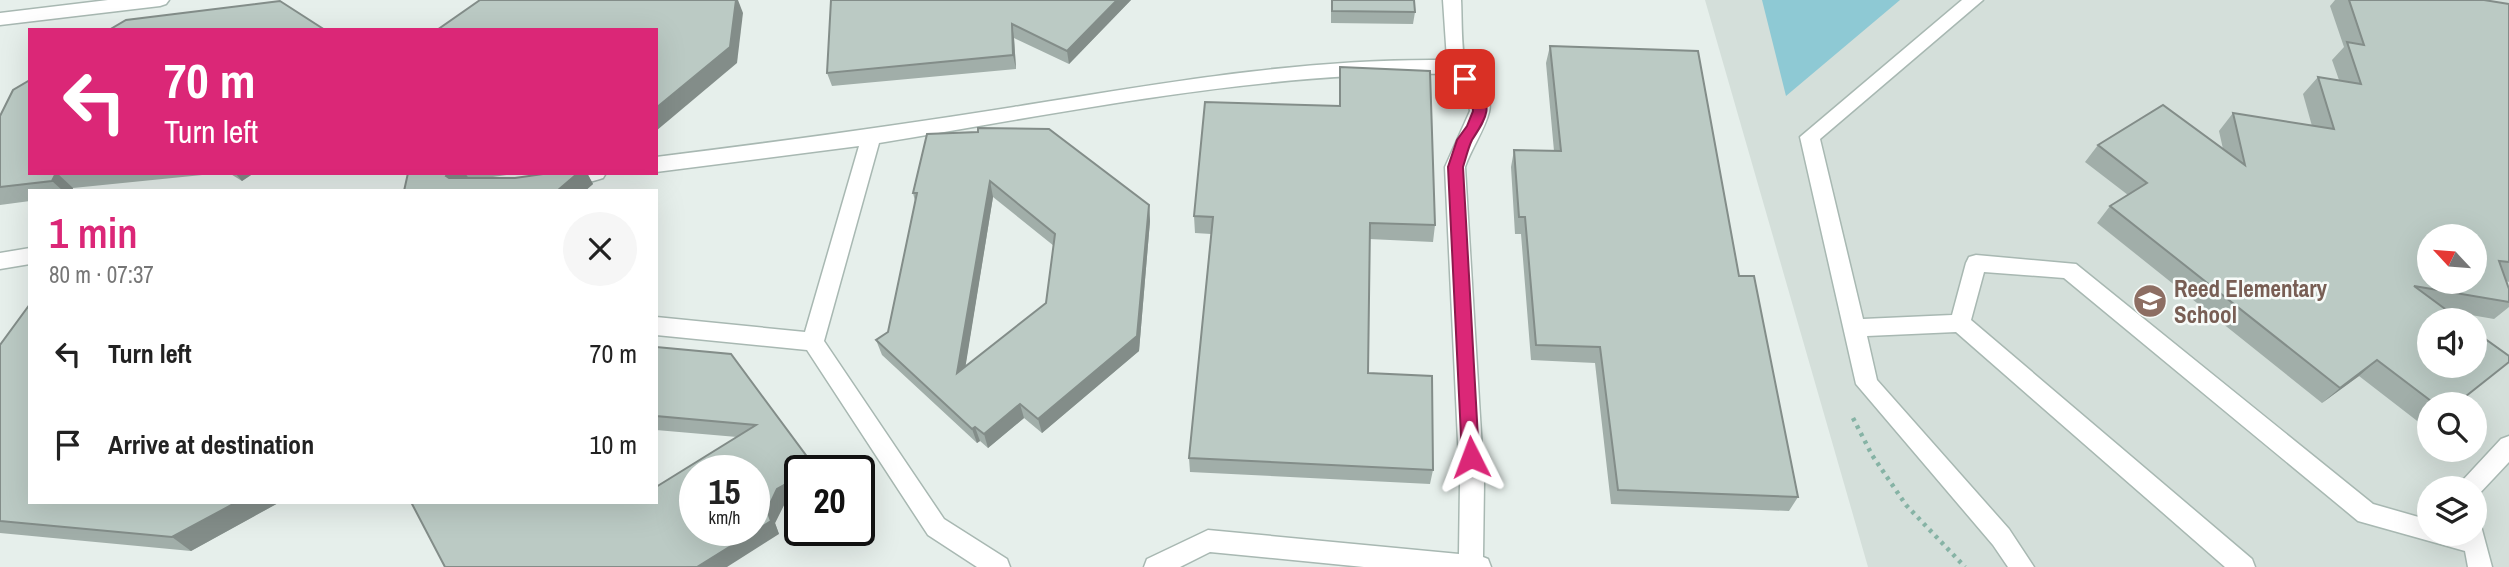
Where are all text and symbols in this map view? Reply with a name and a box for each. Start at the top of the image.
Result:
text: 70 m [164,47,256,113]
pin [1435,49,1495,109]
icon: left [49,56,140,147]
icon: arrive [1446,60,1484,98]
text: Turn left [164,110,258,153]
text: 1 min [49,205,138,261]
button: close [563,212,637,286]
north arrow [2417,224,2487,294]
map controls [2417,224,2487,546]
text: 80 m · 07:37 [49,259,154,290]
place label: Reed Elementary School [2174,273,2328,330]
school or university icon: Reed Elementary School [2131,282,2169,320]
button: sound [2417,308,2487,378]
icon: left [49,335,87,373]
text: Turn left [108,336,192,371]
text: 70 m [590,336,637,371]
button: search [2417,392,2487,462]
position arrow [1434,420,1508,494]
icon: arrive [49,426,87,464]
text: Arrive at destination [108,427,314,462]
text: 10 m [590,427,637,462]
speed limit sign: 20 [784,455,875,546]
text: 15 [709,468,740,515]
button: layers [2417,476,2487,546]
text: km/h [709,505,741,530]

